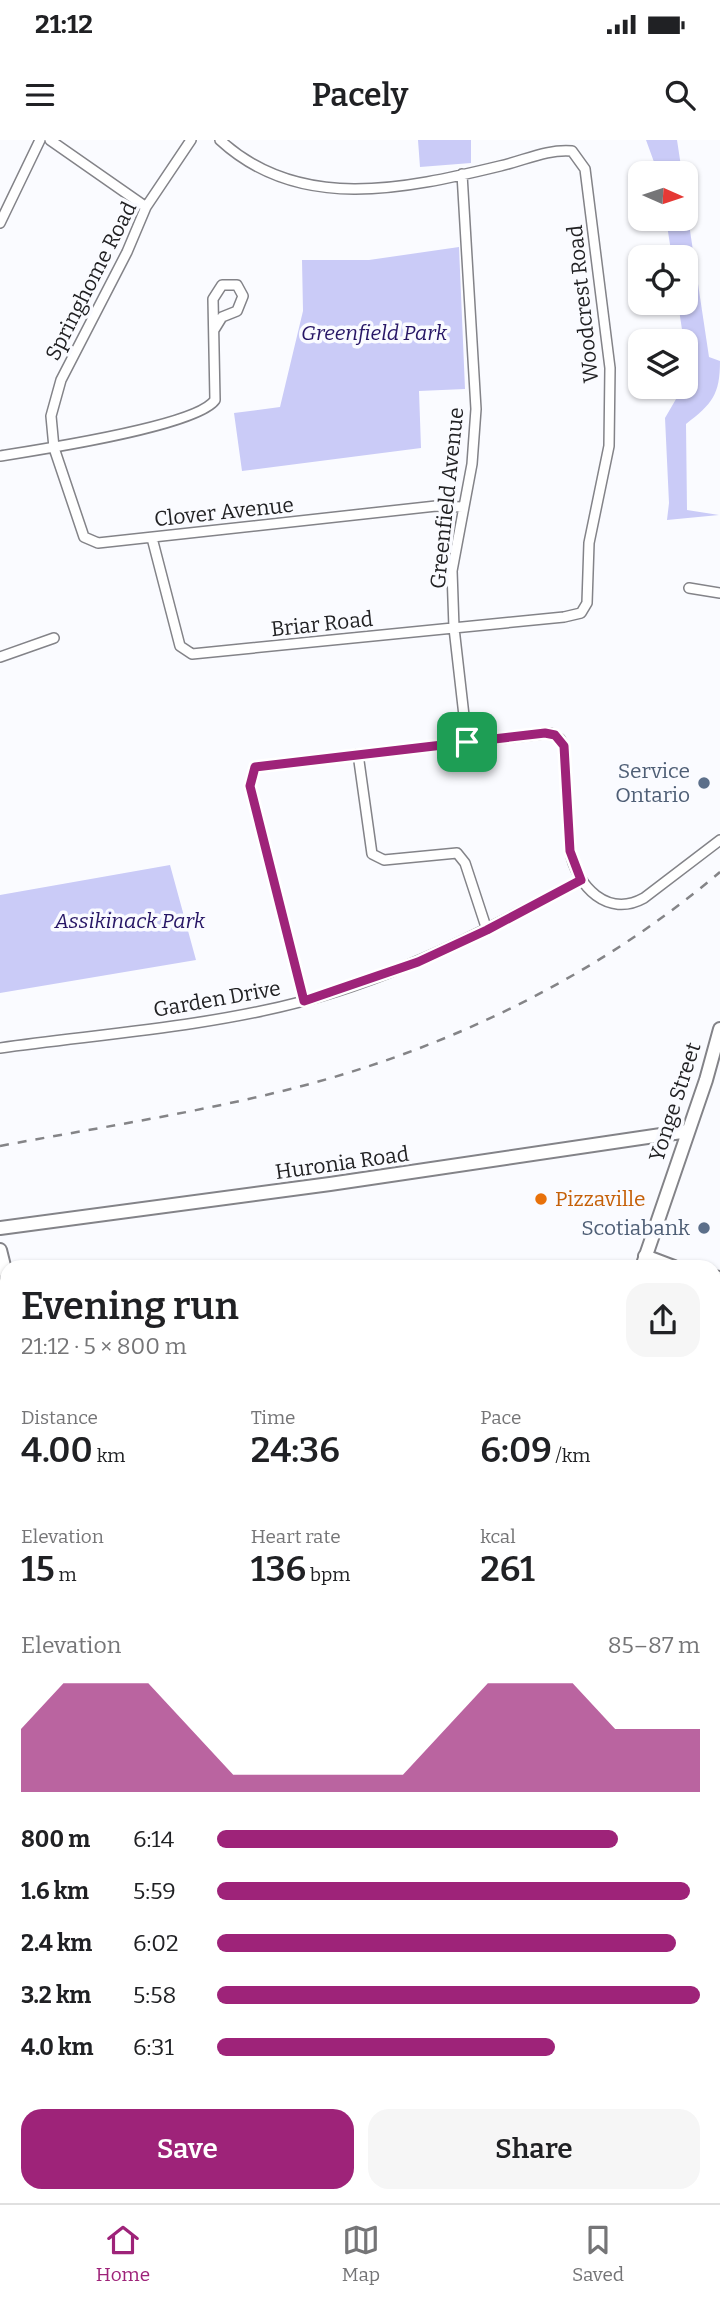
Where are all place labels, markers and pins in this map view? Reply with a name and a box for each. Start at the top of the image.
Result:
pin [437,712,497,772]
place label: Service Ontario [615,758,690,808]
marker: Service Ontario [696,775,712,791]
place label: Pizzaville [555,1186,646,1212]
marker: Pizzaville [533,1191,549,1207]
place label: Scotiabank [581,1215,690,1241]
marker: Scotiabank [696,1220,712,1236]

